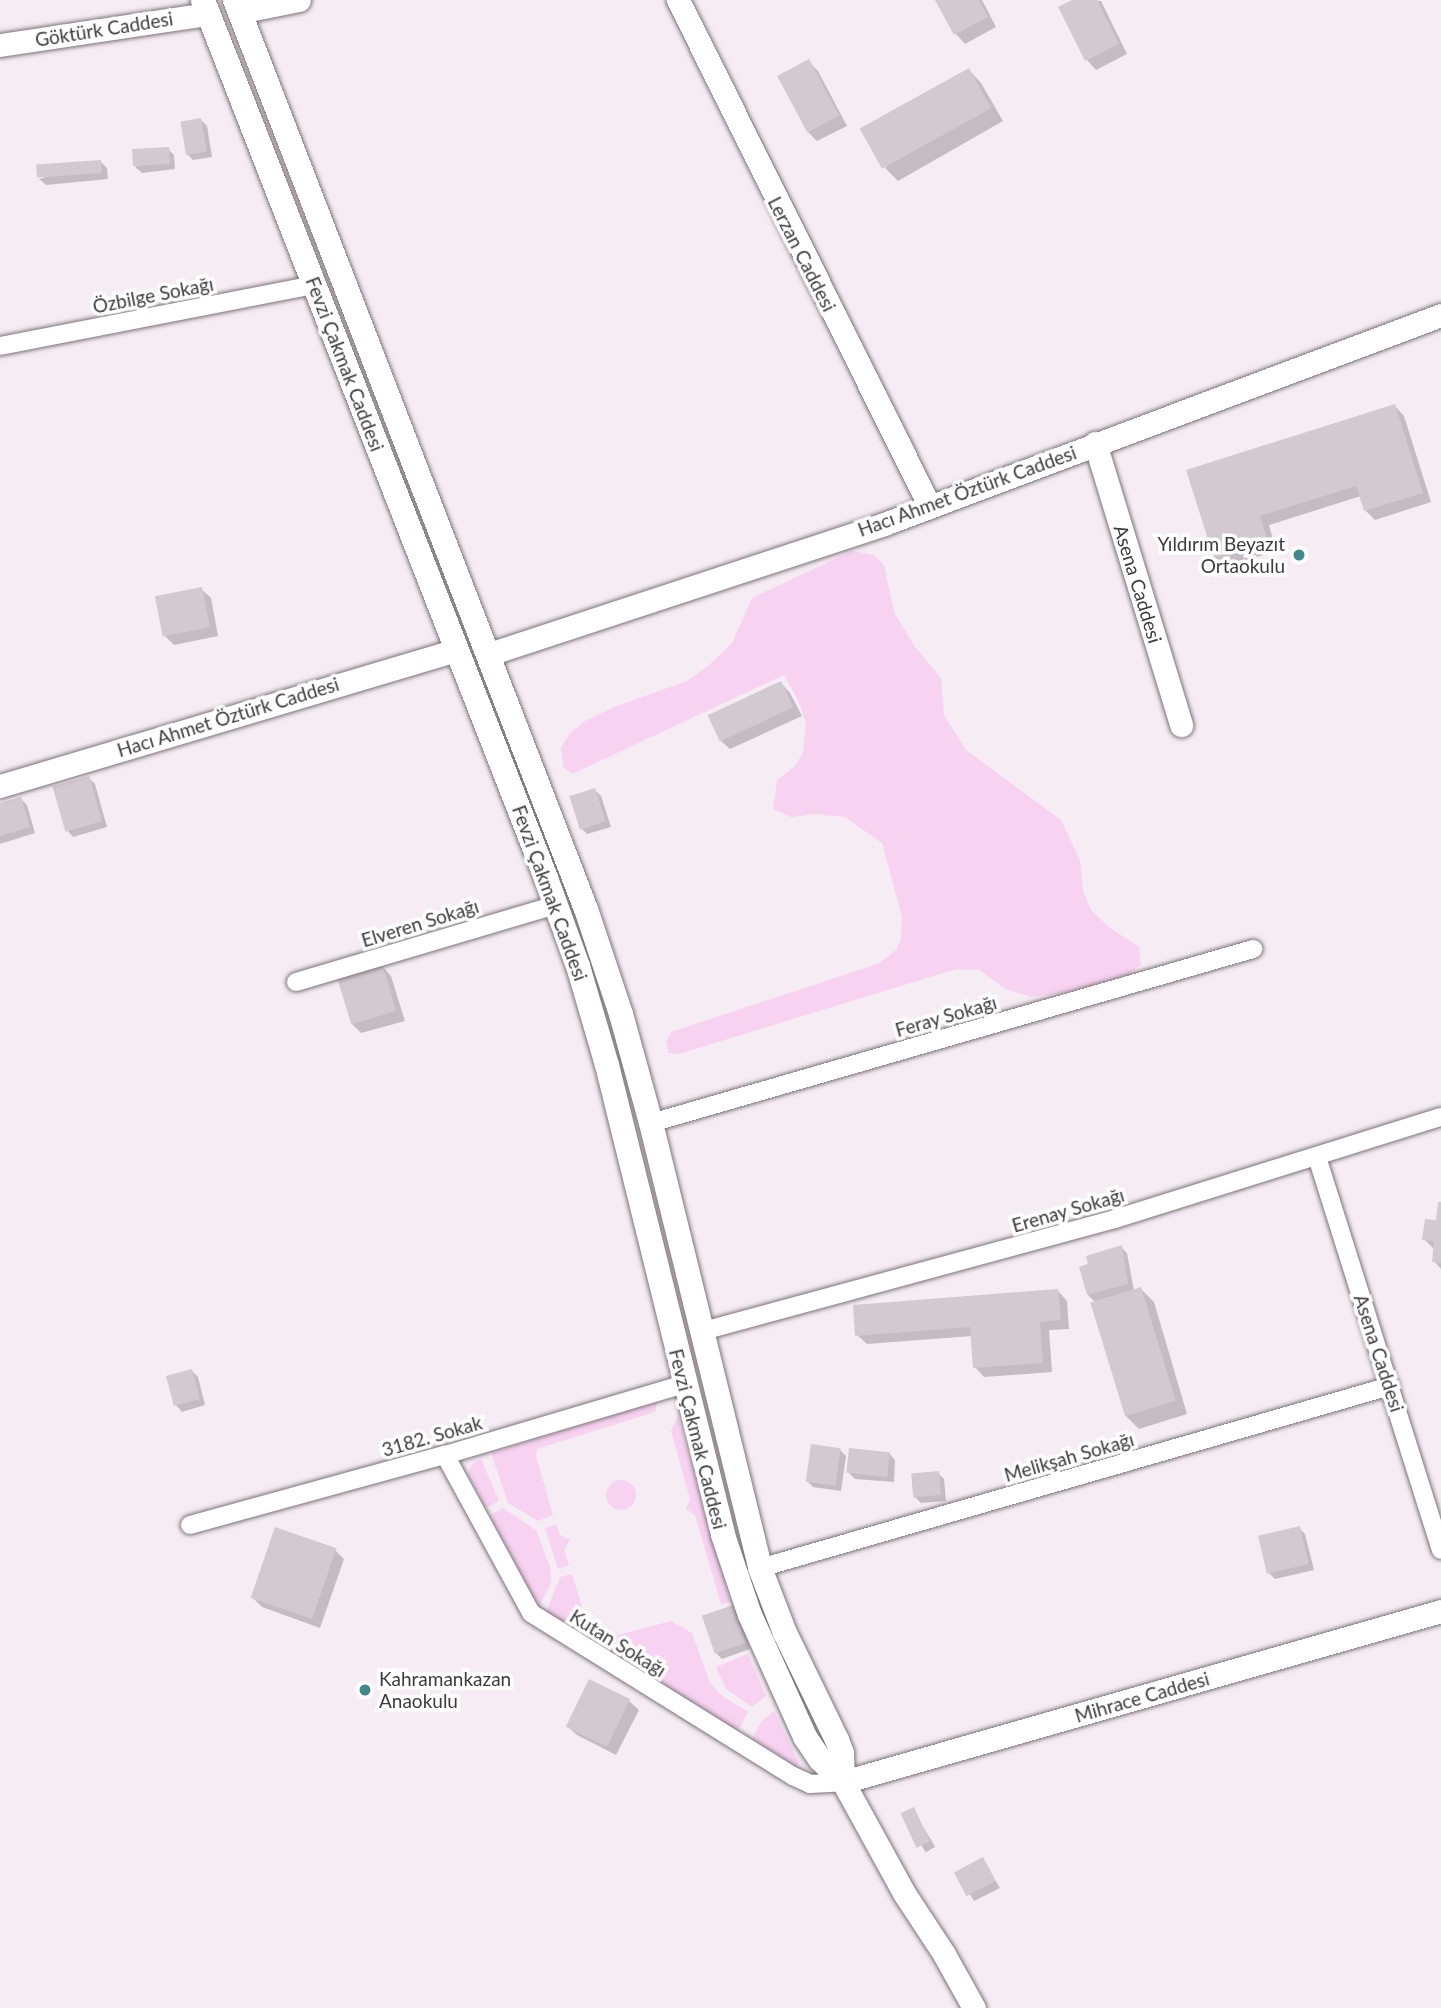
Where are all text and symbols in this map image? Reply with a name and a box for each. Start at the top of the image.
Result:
street label: Göktürk Caddesi [33,7,175,51]
street label: Lerzan Caddesi [763,193,841,315]
street label: Özbilge Sokağı [91,272,215,318]
street label: Fevzi Çakmak Caddesi [301,273,389,455]
street label: Hacı Ahmet Öztürk Caddesi [854,441,1080,541]
street label: Asena Caddesi [1109,522,1167,646]
place label: Yıldırım Beyazıt Ortaokulu [1158,533,1285,577]
marker: Yıldırım Beyazıt Ortaokulu [1291,547,1307,563]
street label: Hacı Ahmet Öztürk Caddesi [114,672,342,762]
street label: Fevzi Çakmak Caddesi [508,802,592,984]
street label: Elveren Sokağı [359,894,481,952]
street label: Feray Sokağı [892,991,1000,1041]
street label: Erenay Sokağı [1009,1183,1127,1237]
street label: Asena Caddesi [1349,1291,1409,1415]
street label: Fevzi Çakmak Caddesi [665,1346,731,1532]
street label: 3182. Sokak [379,1411,485,1461]
street label: Melikşah Sokağı [1002,1428,1136,1486]
street label: Kutan Sokağı [566,1604,670,1682]
street label: Mihrace Caddesi [1072,1667,1212,1727]
place label: Kahramankazan Anaokulu [379,1668,511,1712]
marker: Kahramankazan Anaokulu [357,1682,373,1698]

